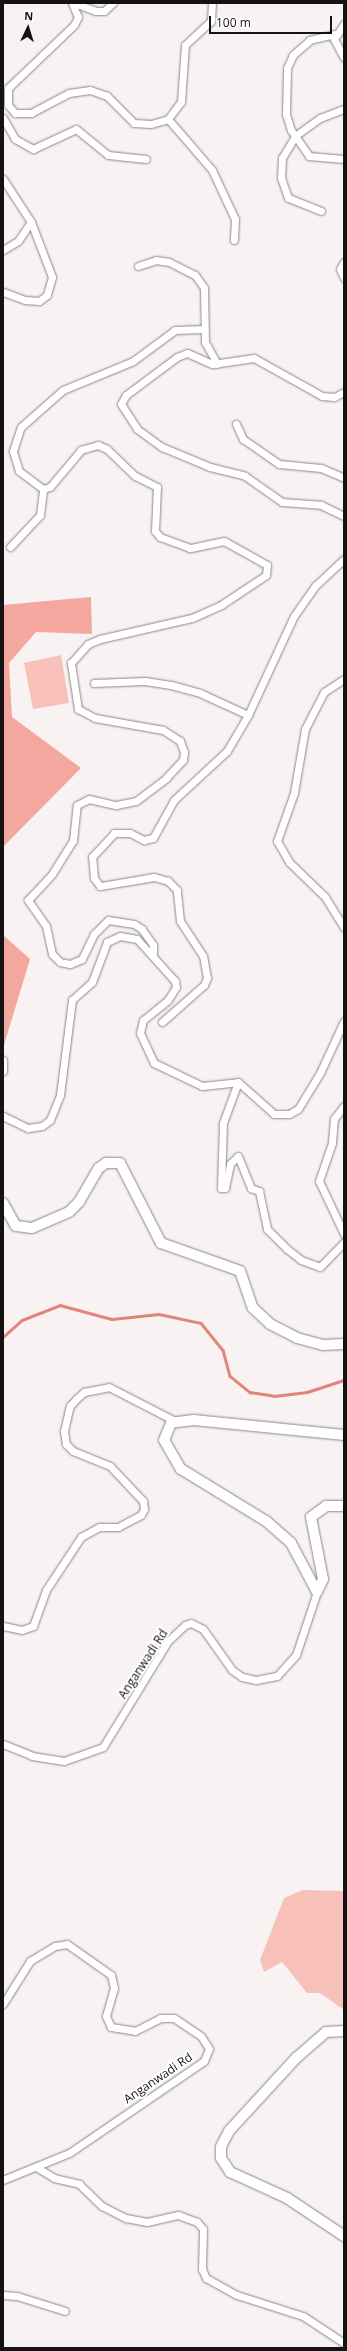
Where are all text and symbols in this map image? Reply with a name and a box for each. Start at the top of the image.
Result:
north arrow [8,8,48,48]
text: N [24,8,34,23]
scale bar [211,8,334,34]
text: 100 m [216,14,251,31]
street label: Anganwadi Rd [115,1627,171,1701]
street label: Anganwadi Rd [121,2050,195,2106]

